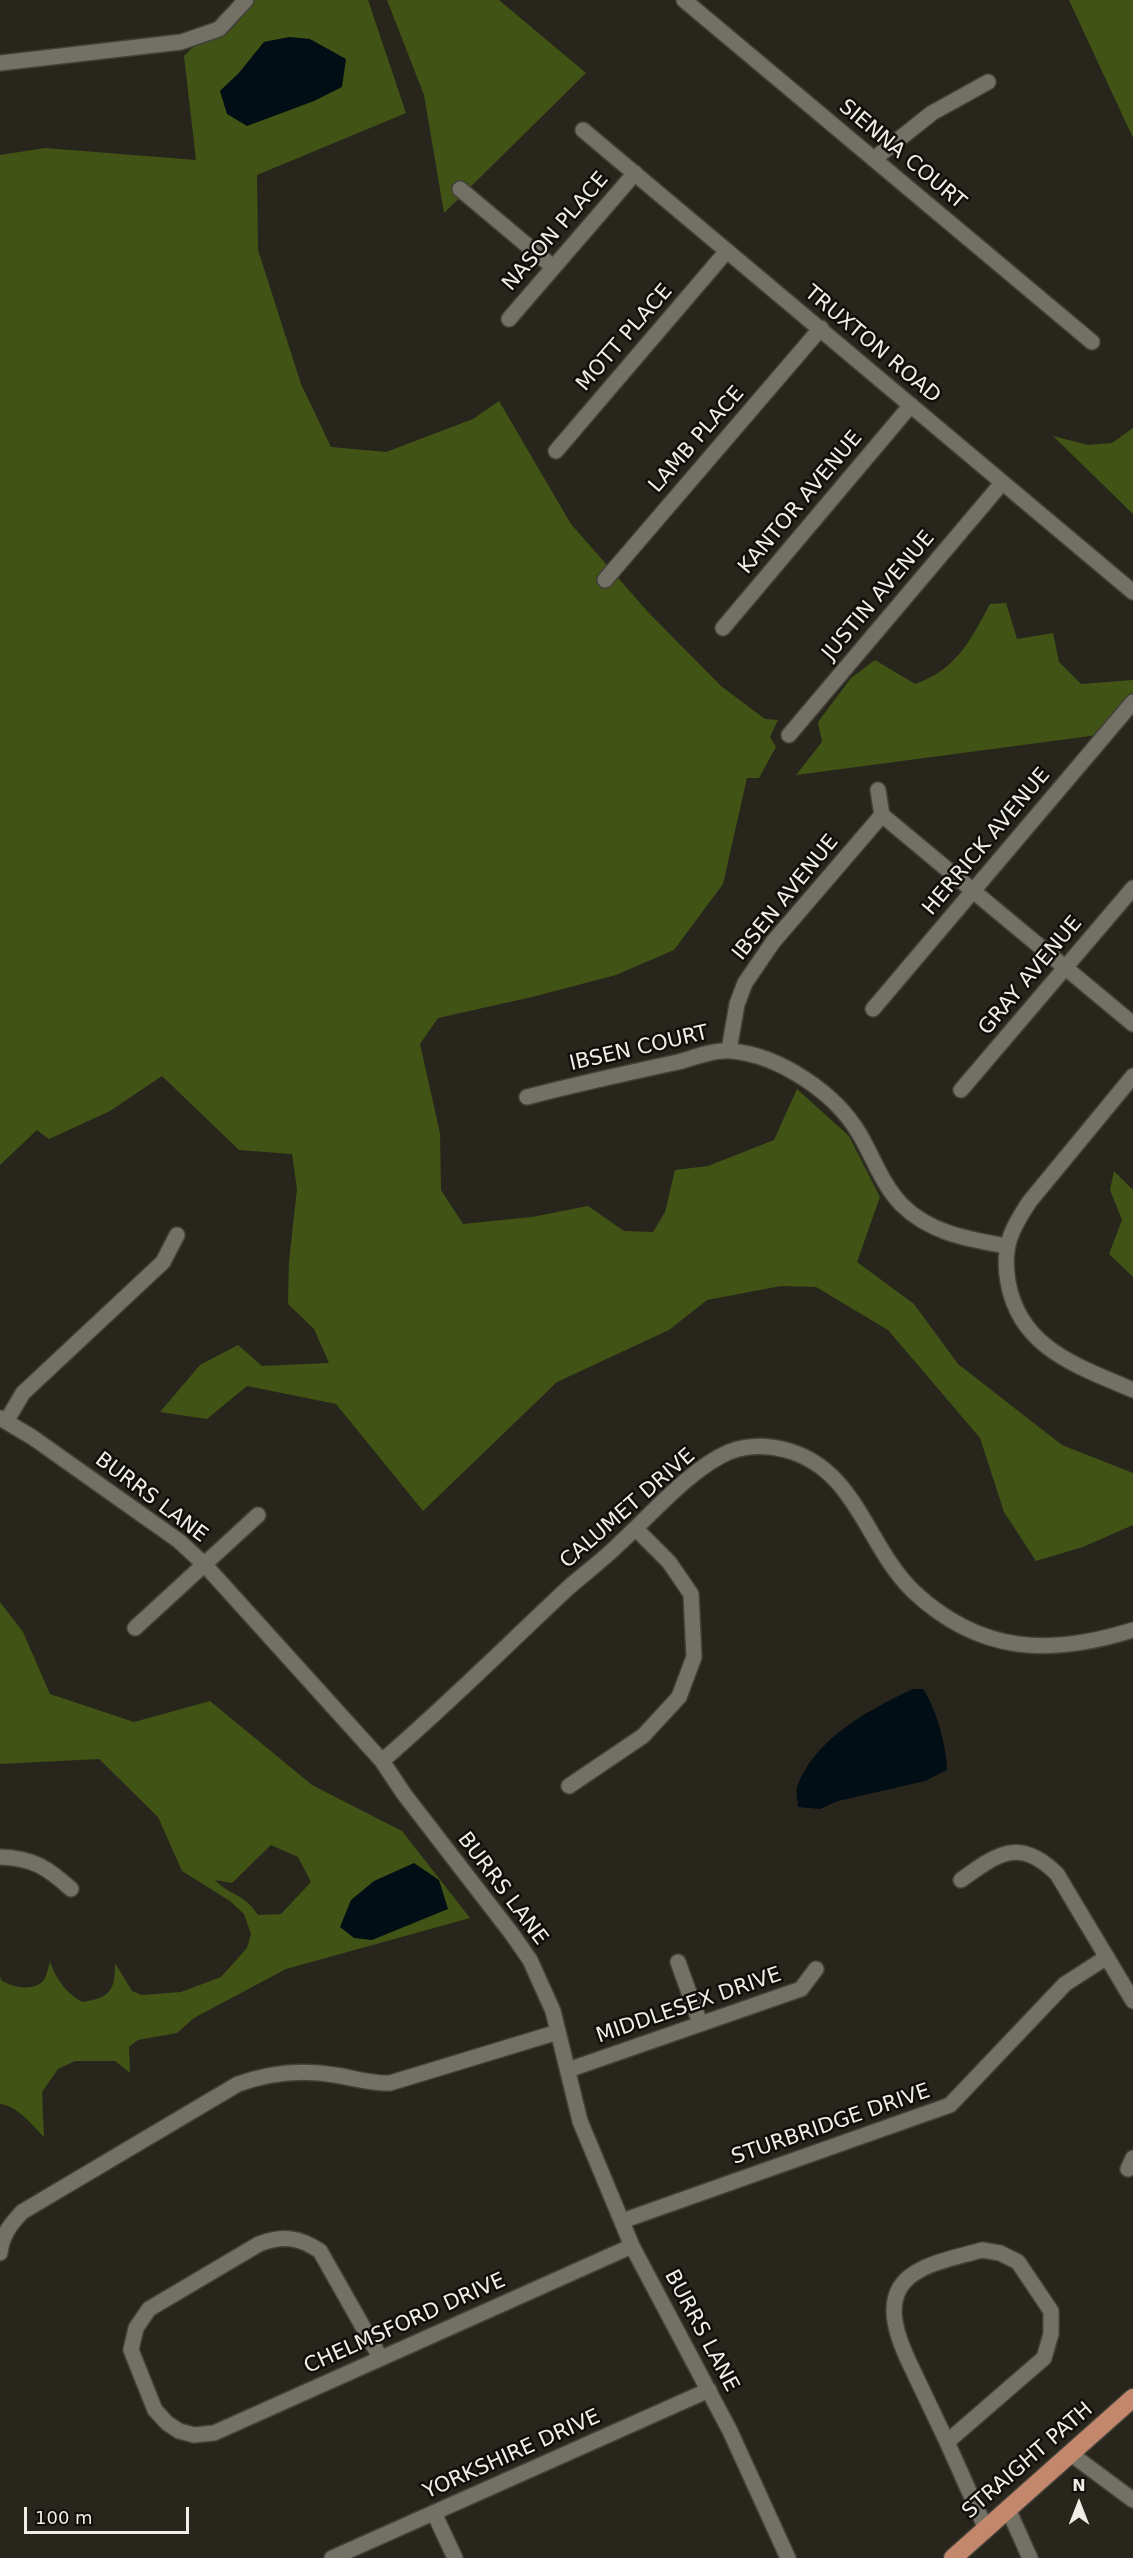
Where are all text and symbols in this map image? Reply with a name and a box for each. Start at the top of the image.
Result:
street label: SIENNA COURT [833,95,971,215]
street label: NASON PLACE [498,167,614,297]
street label: MOTT PLACE [572,279,678,397]
street label: TRUXTON ROAD [799,281,945,409]
street label: LAMB PLACE [644,382,750,498]
street label: KANTOR AVENUE [734,426,868,580]
street label: JUSTIN AVENUE [818,526,940,666]
street label: HERRICK AVENUE [918,763,1056,921]
street label: IBSEN AVENUE [728,830,844,966]
street label: GRAY AVENUE [974,911,1088,1041]
street label: IBSEN COURT [567,1021,711,1077]
street label: CALUMET DRIVE [555,1444,701,1574]
street label: BURRS LANE [90,1447,212,1549]
street label: BURRS LANE [451,1828,553,1950]
street label: MIDDLESEX DRIVE [593,1963,785,2049]
street label: STURBRIDGE DRIVE [728,2079,934,2171]
street label: BURRS LANE [658,2266,744,2396]
street label: CHELMSFORD DRIVE [301,2268,509,2380]
street label: STRAIGHT PATH [958,2397,1098,2525]
street label: YORKSHIRE DRIVE [420,2405,604,2505]
north arrow [1049,2474,1109,2534]
text: N [1072,2476,1086,2495]
scale bar [27,2495,192,2533]
text: 100 m [35,2507,93,2528]

